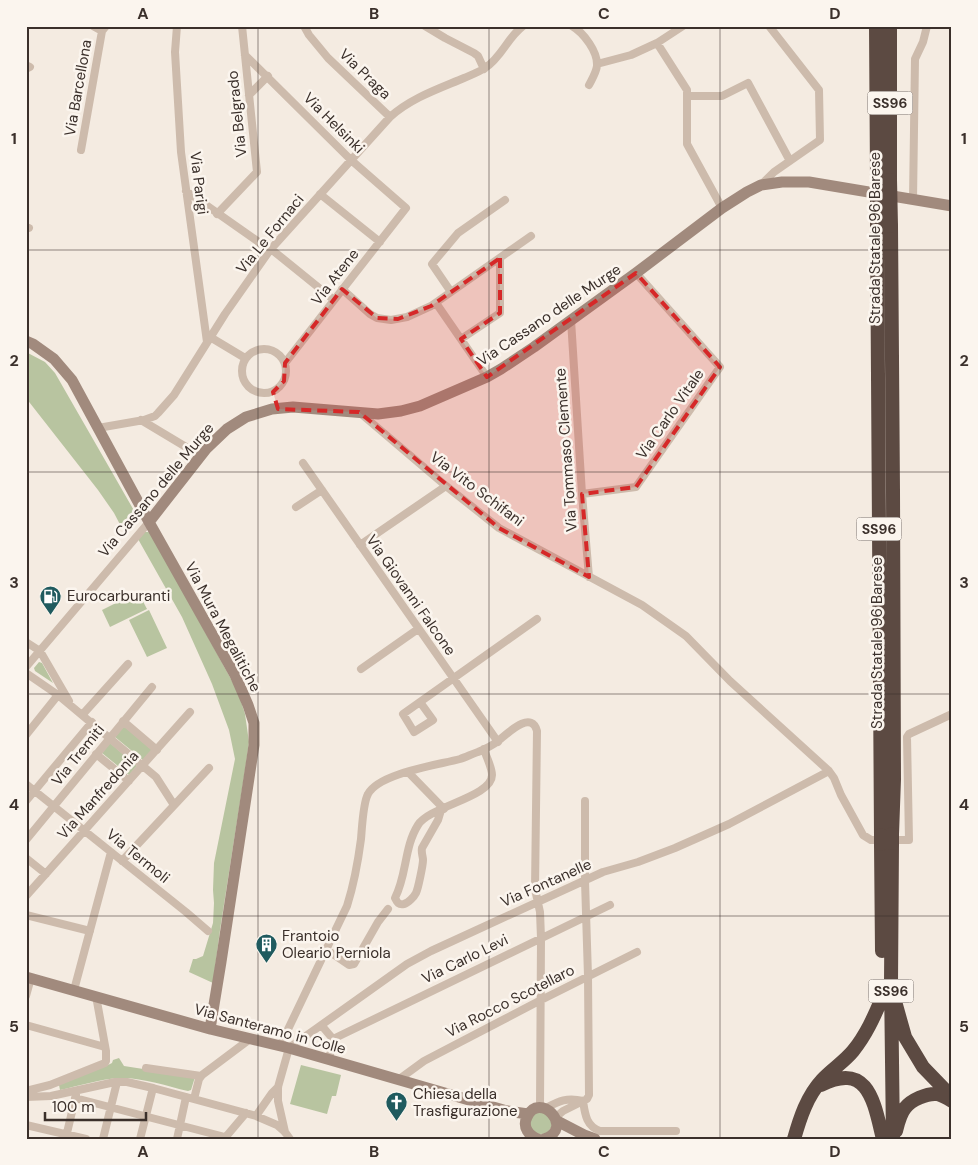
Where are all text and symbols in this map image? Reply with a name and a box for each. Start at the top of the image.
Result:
text: A [137,3,149,24]
text: B [369,3,379,24]
text: C [598,3,610,24]
text: D [829,3,841,24]
street label: Via Barcellona [60,38,96,138]
street label: Via Praga [335,44,395,104]
street label: Via Belgrado [222,70,251,158]
street label: Via Helsinki [299,88,369,158]
road number: SS96 [868,92,912,115]
text: 1 [11,128,17,149]
text: 1 [961,128,967,149]
street label: Via Parigi [185,150,213,216]
street label: Strada Statale 96 Barese [865,152,885,324]
street label: Via Le Fornaci [232,190,308,278]
street label: Via Atene [307,245,363,309]
street label: Via Cassano delle Murge [473,259,625,371]
text: 2 [9,350,19,371]
text: 2 [959,350,969,371]
street label: Via Carlo Vitale [631,365,709,463]
street label: Via Tommaso Clemente [550,367,582,533]
street label: Via Cassano delle Murge [94,419,218,561]
street label: Via Vito Schifani [426,447,528,531]
road number: SS96 [856,518,902,540]
street label: Via Giovanni Falcone [362,531,460,659]
street label: Strada Statale 96 Barese [867,557,887,729]
street label: Via Mura Megalitiche [180,559,266,695]
text: 3 [9,572,19,593]
text: 3 [959,572,969,593]
fuel station icon: Eurocarburanti [39,584,63,615]
place label: Eurocarburanti [67,586,170,606]
street label: Via Tremiti [47,720,109,790]
street label: Via Manfredonia [53,746,143,844]
text: 4 [9,794,19,815]
text: 4 [959,794,969,815]
street label: Via Termoli [102,824,174,888]
street label: Via Fontanelle [497,854,595,912]
place label: Frantoio Oleario Perniola [282,926,391,963]
street label: Via Carlo Levi [418,929,512,989]
building icon: Frantoio Oleario Perniola [254,933,278,964]
street label: Via Rocco Scotellaro [442,960,578,1042]
road number: SS96 [868,979,914,1002]
street label: Via Santeramo in Colle [192,999,348,1059]
text: 5 [9,1016,19,1037]
text: 5 [959,1016,969,1037]
place label: Chiesa della Trasfigurazione [413,1084,517,1121]
scale bar [45,1090,146,1122]
church icon: Chiesa della Trasfigurazione [385,1091,409,1122]
text: 100 m [52,1097,95,1117]
text: A [137,1141,149,1162]
text: B [369,1141,379,1162]
text: C [598,1141,610,1162]
text: D [829,1141,841,1162]

